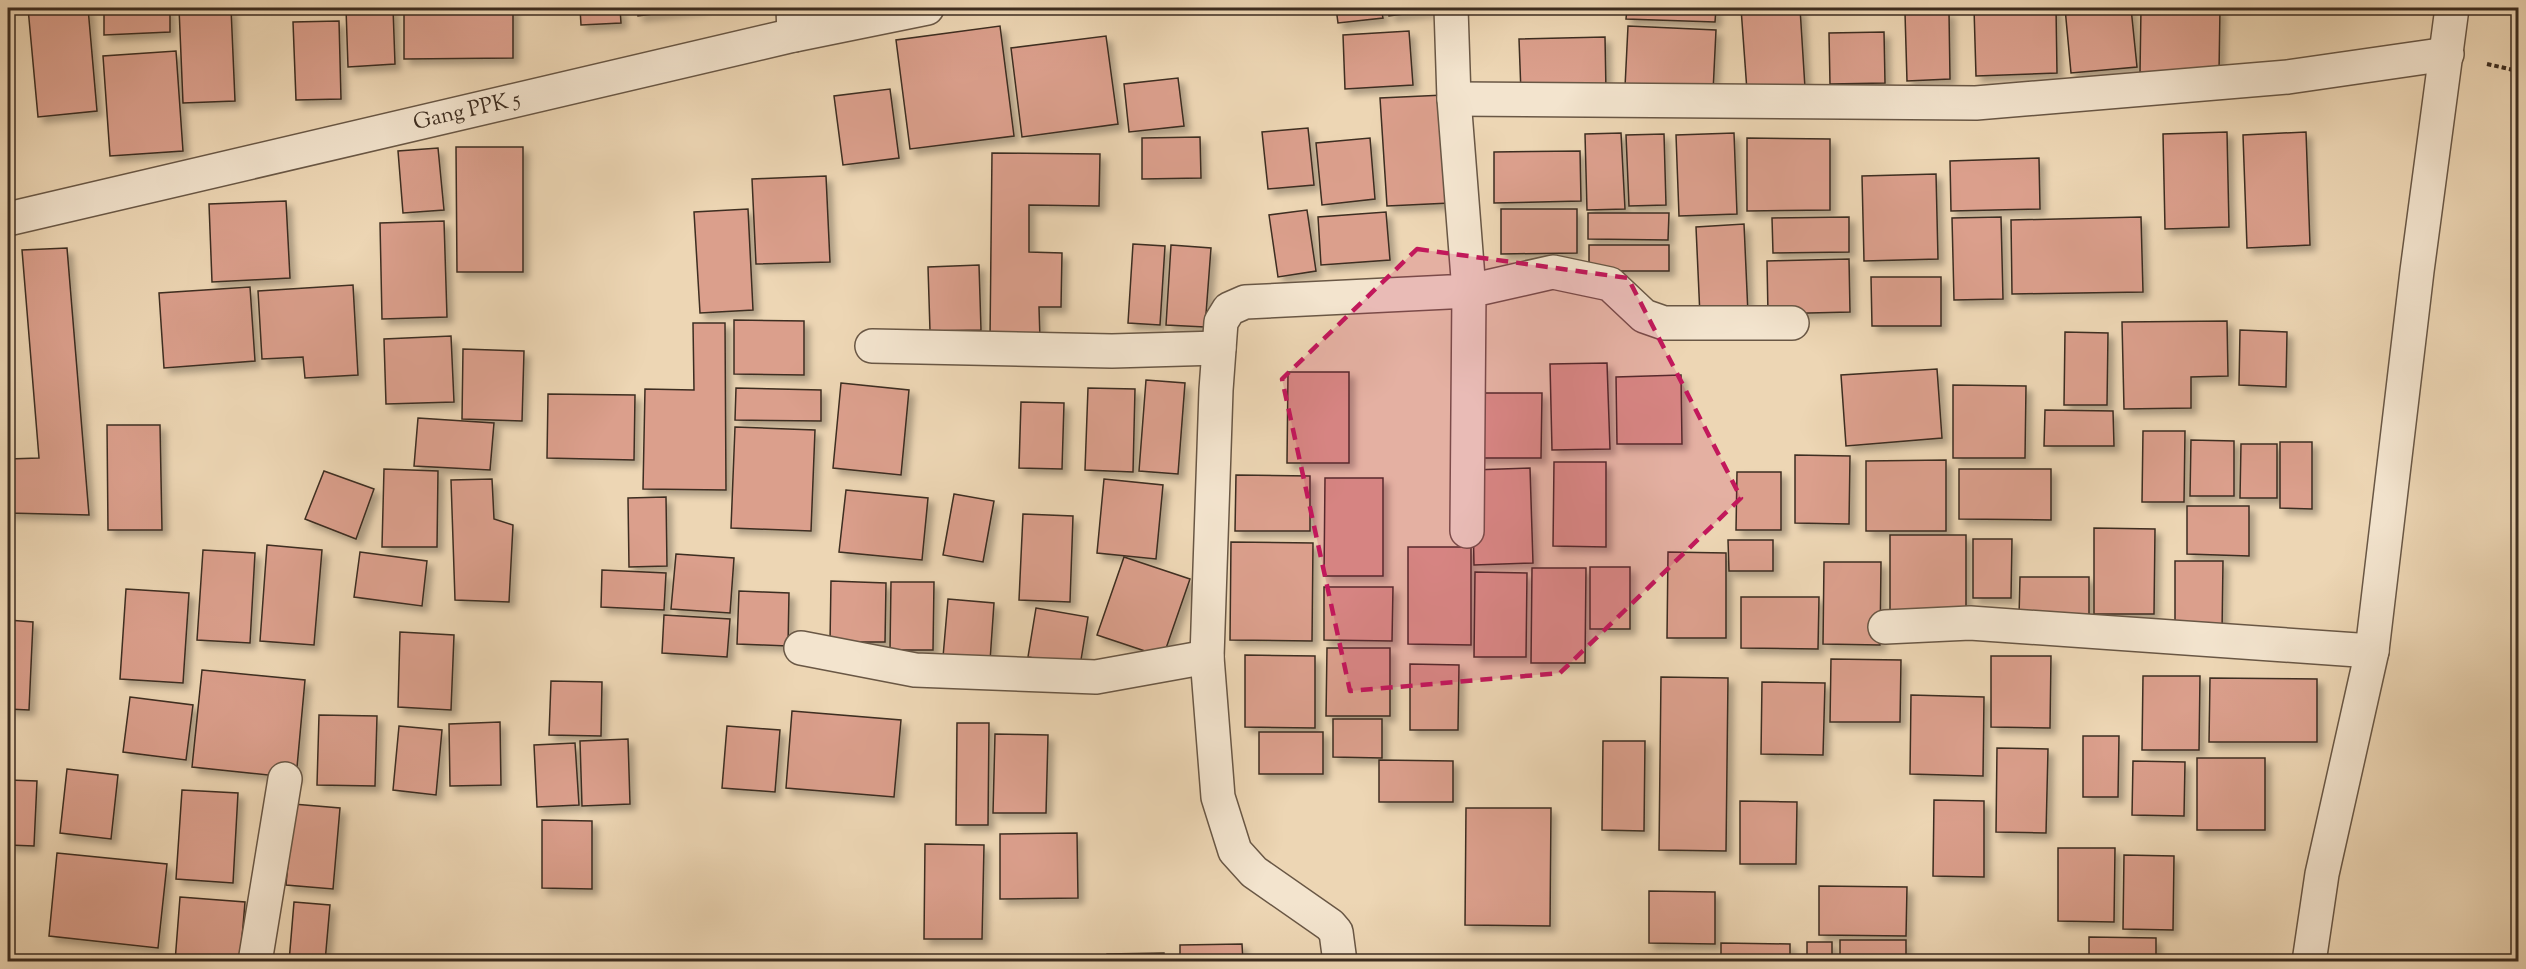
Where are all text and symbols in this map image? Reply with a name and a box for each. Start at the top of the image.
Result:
street label: Gang PPK 5 [410,84,524,140]

